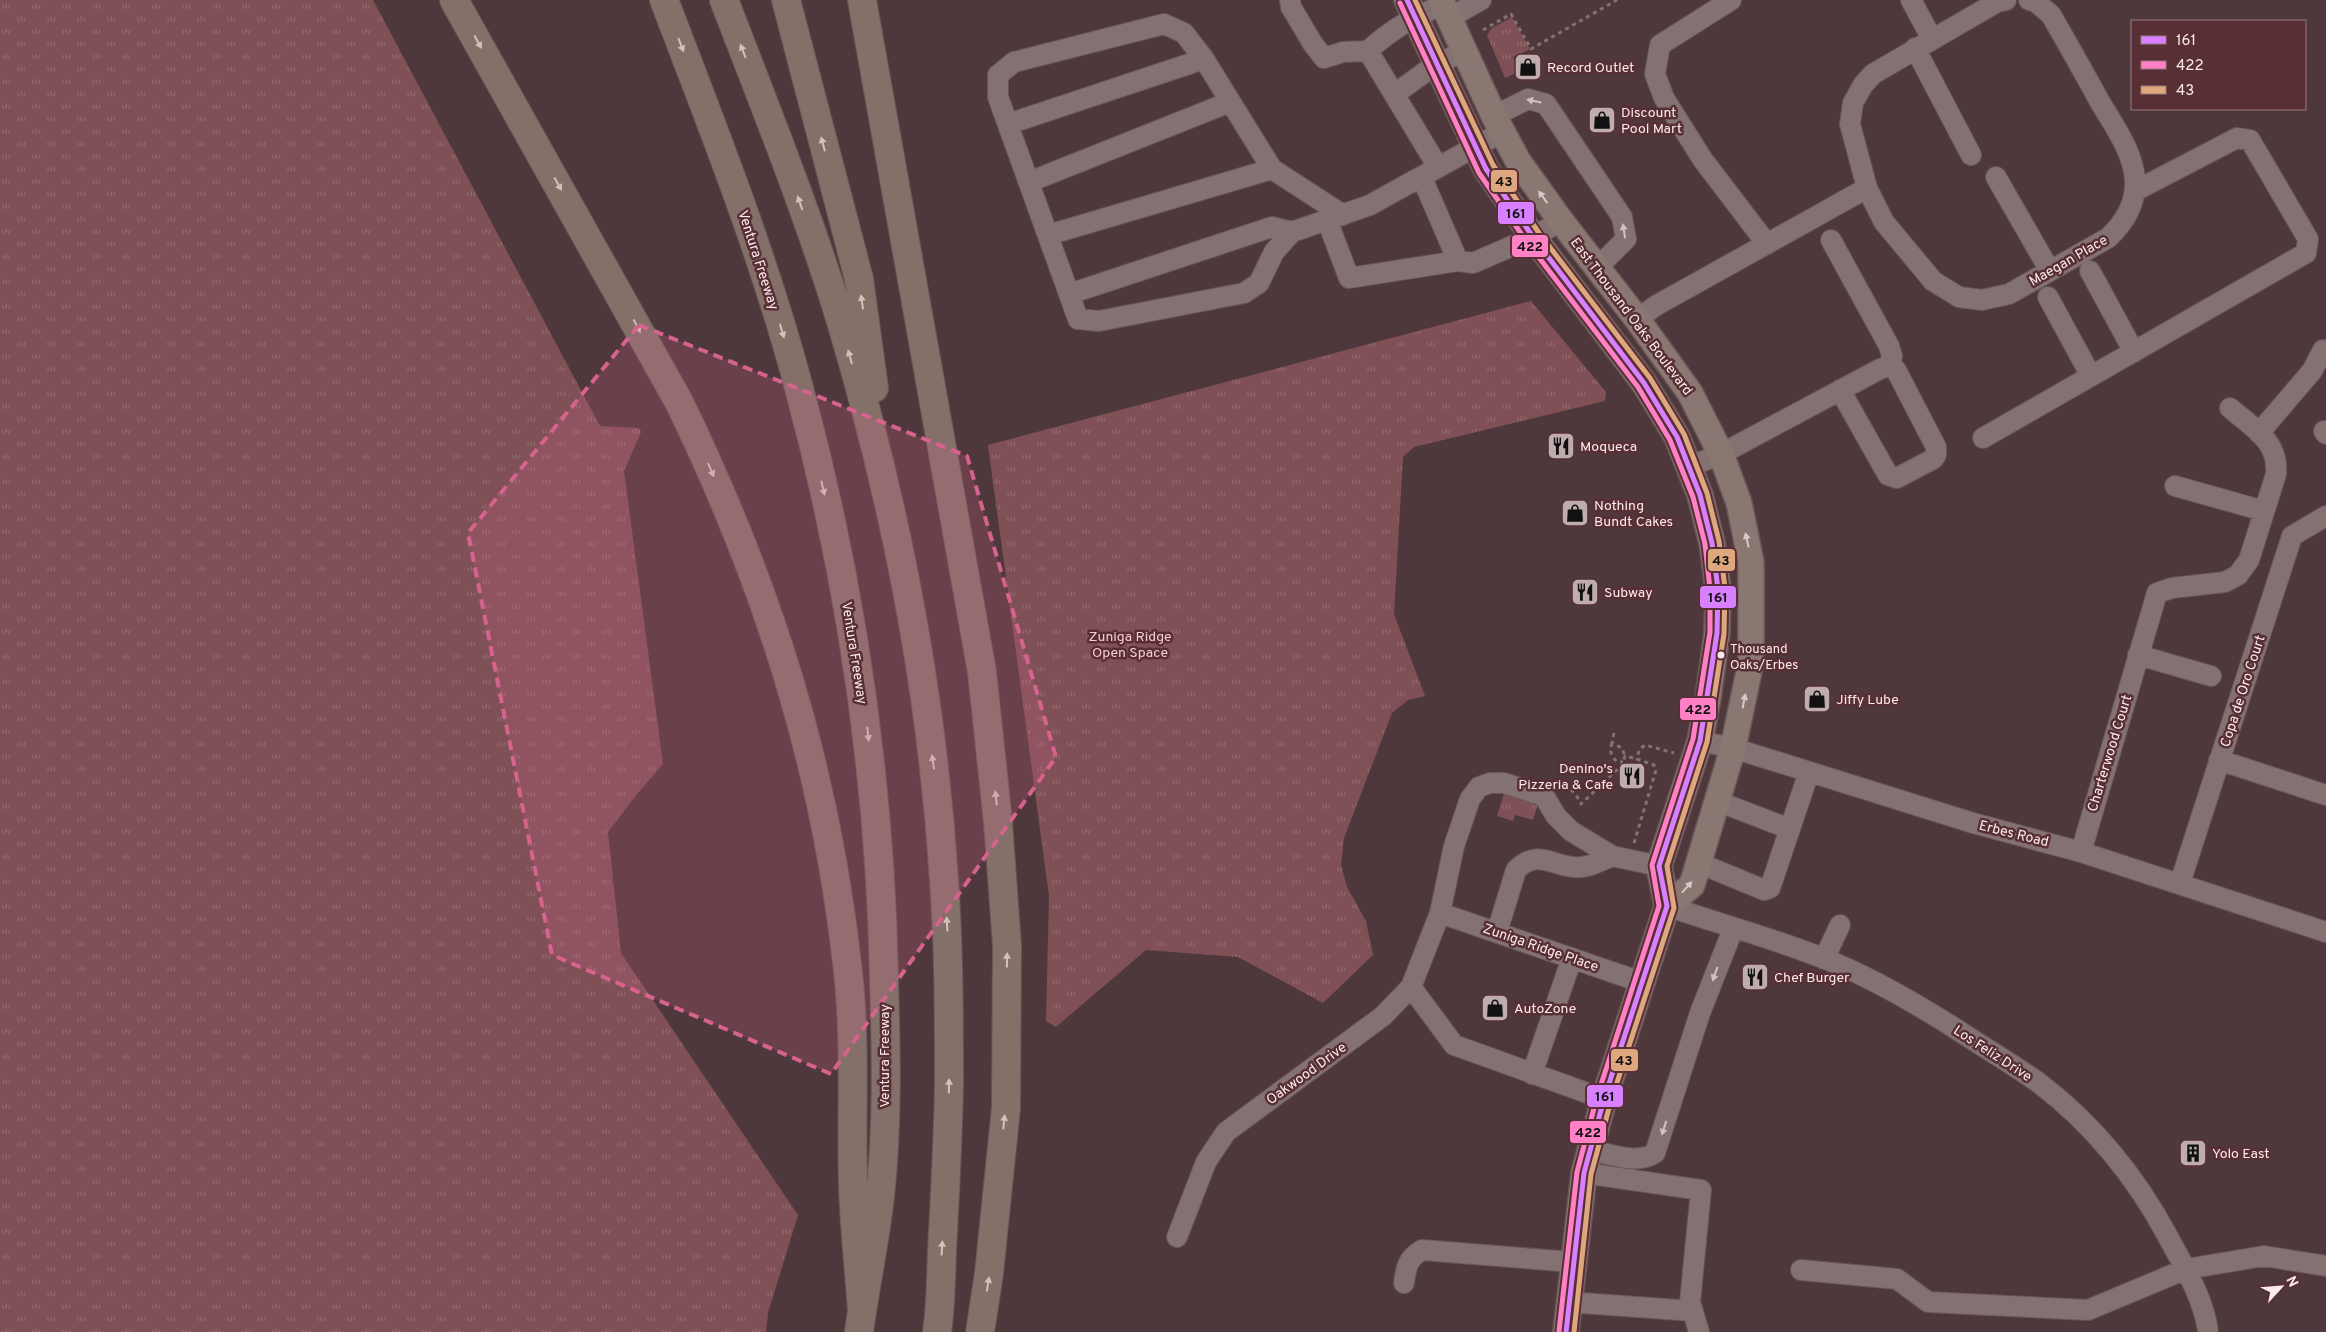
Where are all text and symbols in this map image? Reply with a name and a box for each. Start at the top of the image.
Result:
legend [2131,20,2306,110]
text: 161 [2176,32,2196,51]
one-way arrow [474,35,482,50]
one-way arrow [678,38,686,53]
one-way arrow [739,43,746,58]
shop icon: Record Outlet [1513,52,1543,82]
text: 422 [2176,57,2204,76]
place label: Record Outlet [1547,60,1634,77]
text: 43 [2176,82,2194,101]
one-way arrow [1526,97,1542,105]
shop icon: Discount Pool Mart [1587,105,1617,135]
place label: Discount Pool Mart [1621,105,1682,138]
one-way arrow [819,137,827,152]
line badge: 43 [1490,169,1518,193]
text: 43 [1495,174,1513,191]
one-way arrow [553,177,562,191]
one-way arrow [1538,190,1548,204]
one-way arrow [796,195,804,210]
line badge: 161 [1497,201,1535,225]
text: 161 [1506,206,1526,223]
street label: Ventura Freeway [733,209,782,312]
one-way arrow [1620,222,1628,238]
street label: Maegan Place [2027,232,2111,291]
line badge: 422 [1511,234,1549,258]
street label: East Thousand Oaks Boulevard [1566,235,1696,399]
text: 422 [1517,239,1543,256]
one-way arrow [858,293,866,309]
one-way arrow [633,318,641,333]
one-way arrow [779,323,787,338]
one-way arrow [846,350,854,365]
restaurant icon: Moqueca [1546,431,1576,461]
place label: Moqueca [1580,439,1637,456]
one-way arrow [708,463,716,477]
one-way arrow [820,480,828,495]
shop icon: Nothing Bundt Cakes [1560,498,1590,528]
place label: Nothing Bundt Cakes [1594,498,1673,531]
one-way arrow [1742,531,1750,547]
line badge: 43 [1707,548,1736,572]
text: 43 [1712,553,1730,570]
restaurant icon: Subway [1570,577,1600,607]
place label: Subway [1604,585,1653,602]
line badge: 161 [1699,585,1737,609]
text: 161 [1708,590,1728,607]
street label: Ventura Freeway [837,601,870,706]
park label: Zuniga Ridge Open Space [1088,629,1172,662]
street label: Copa de Oro Court [2217,633,2270,750]
place label: Thousand Oaks/Erbes [1730,642,1798,674]
marker: Thousand Oaks/Erbes [1716,650,1726,660]
shop icon: Jiffy Lube [1802,684,1832,714]
one-way arrow [1740,692,1748,708]
place label: Jiffy Lube [1836,692,1899,709]
street label: Charterwood Court [2085,693,2136,814]
line badge: 422 [1679,697,1717,721]
text: 422 [1685,702,1711,719]
one-way arrow [864,726,872,742]
one-way arrow [928,754,936,770]
place label: Denino's Pizzeria & Cafe [1518,761,1613,794]
restaurant icon: Denino's Pizzeria & Cafe [1617,761,1647,791]
one-way arrow [992,789,1000,805]
street label: Erbes Road [1977,818,2050,851]
one-way arrow [1682,881,1693,894]
one-way arrow [942,915,950,931]
street label: Zuniga Ridge Place [1480,921,1601,976]
one-way arrow [1003,952,1011,968]
restaurant icon: Chef Burger [1740,962,1770,992]
one-way arrow [1711,967,1719,982]
place label: Chef Burger [1774,970,1850,987]
shop icon: AutoZone [1480,993,1510,1023]
place label: AutoZone [1514,1001,1576,1018]
street label: Ventura Freeway [877,1004,894,1108]
street label: Los Feliz Drive [1950,1023,2035,1086]
street label: Oakwood Drive [1264,1039,1350,1109]
line badge: 43 [1610,1048,1639,1072]
text: 43 [1615,1053,1633,1070]
one-way arrow [945,1078,953,1094]
line badge: 161 [1586,1084,1624,1108]
text: 161 [1595,1089,1615,1106]
one-way arrow [1001,1114,1009,1130]
line badge: 422 [1569,1120,1607,1144]
one-way arrow [1659,1121,1667,1136]
text: 422 [1575,1125,1601,1142]
building icon: Yolo East [2178,1138,2208,1168]
place label: Yolo East [2212,1146,2270,1163]
one-way arrow [939,1240,947,1256]
north arrow [2256,1262,2306,1312]
text: N [2281,1274,2301,1290]
one-way arrow [984,1276,992,1292]

